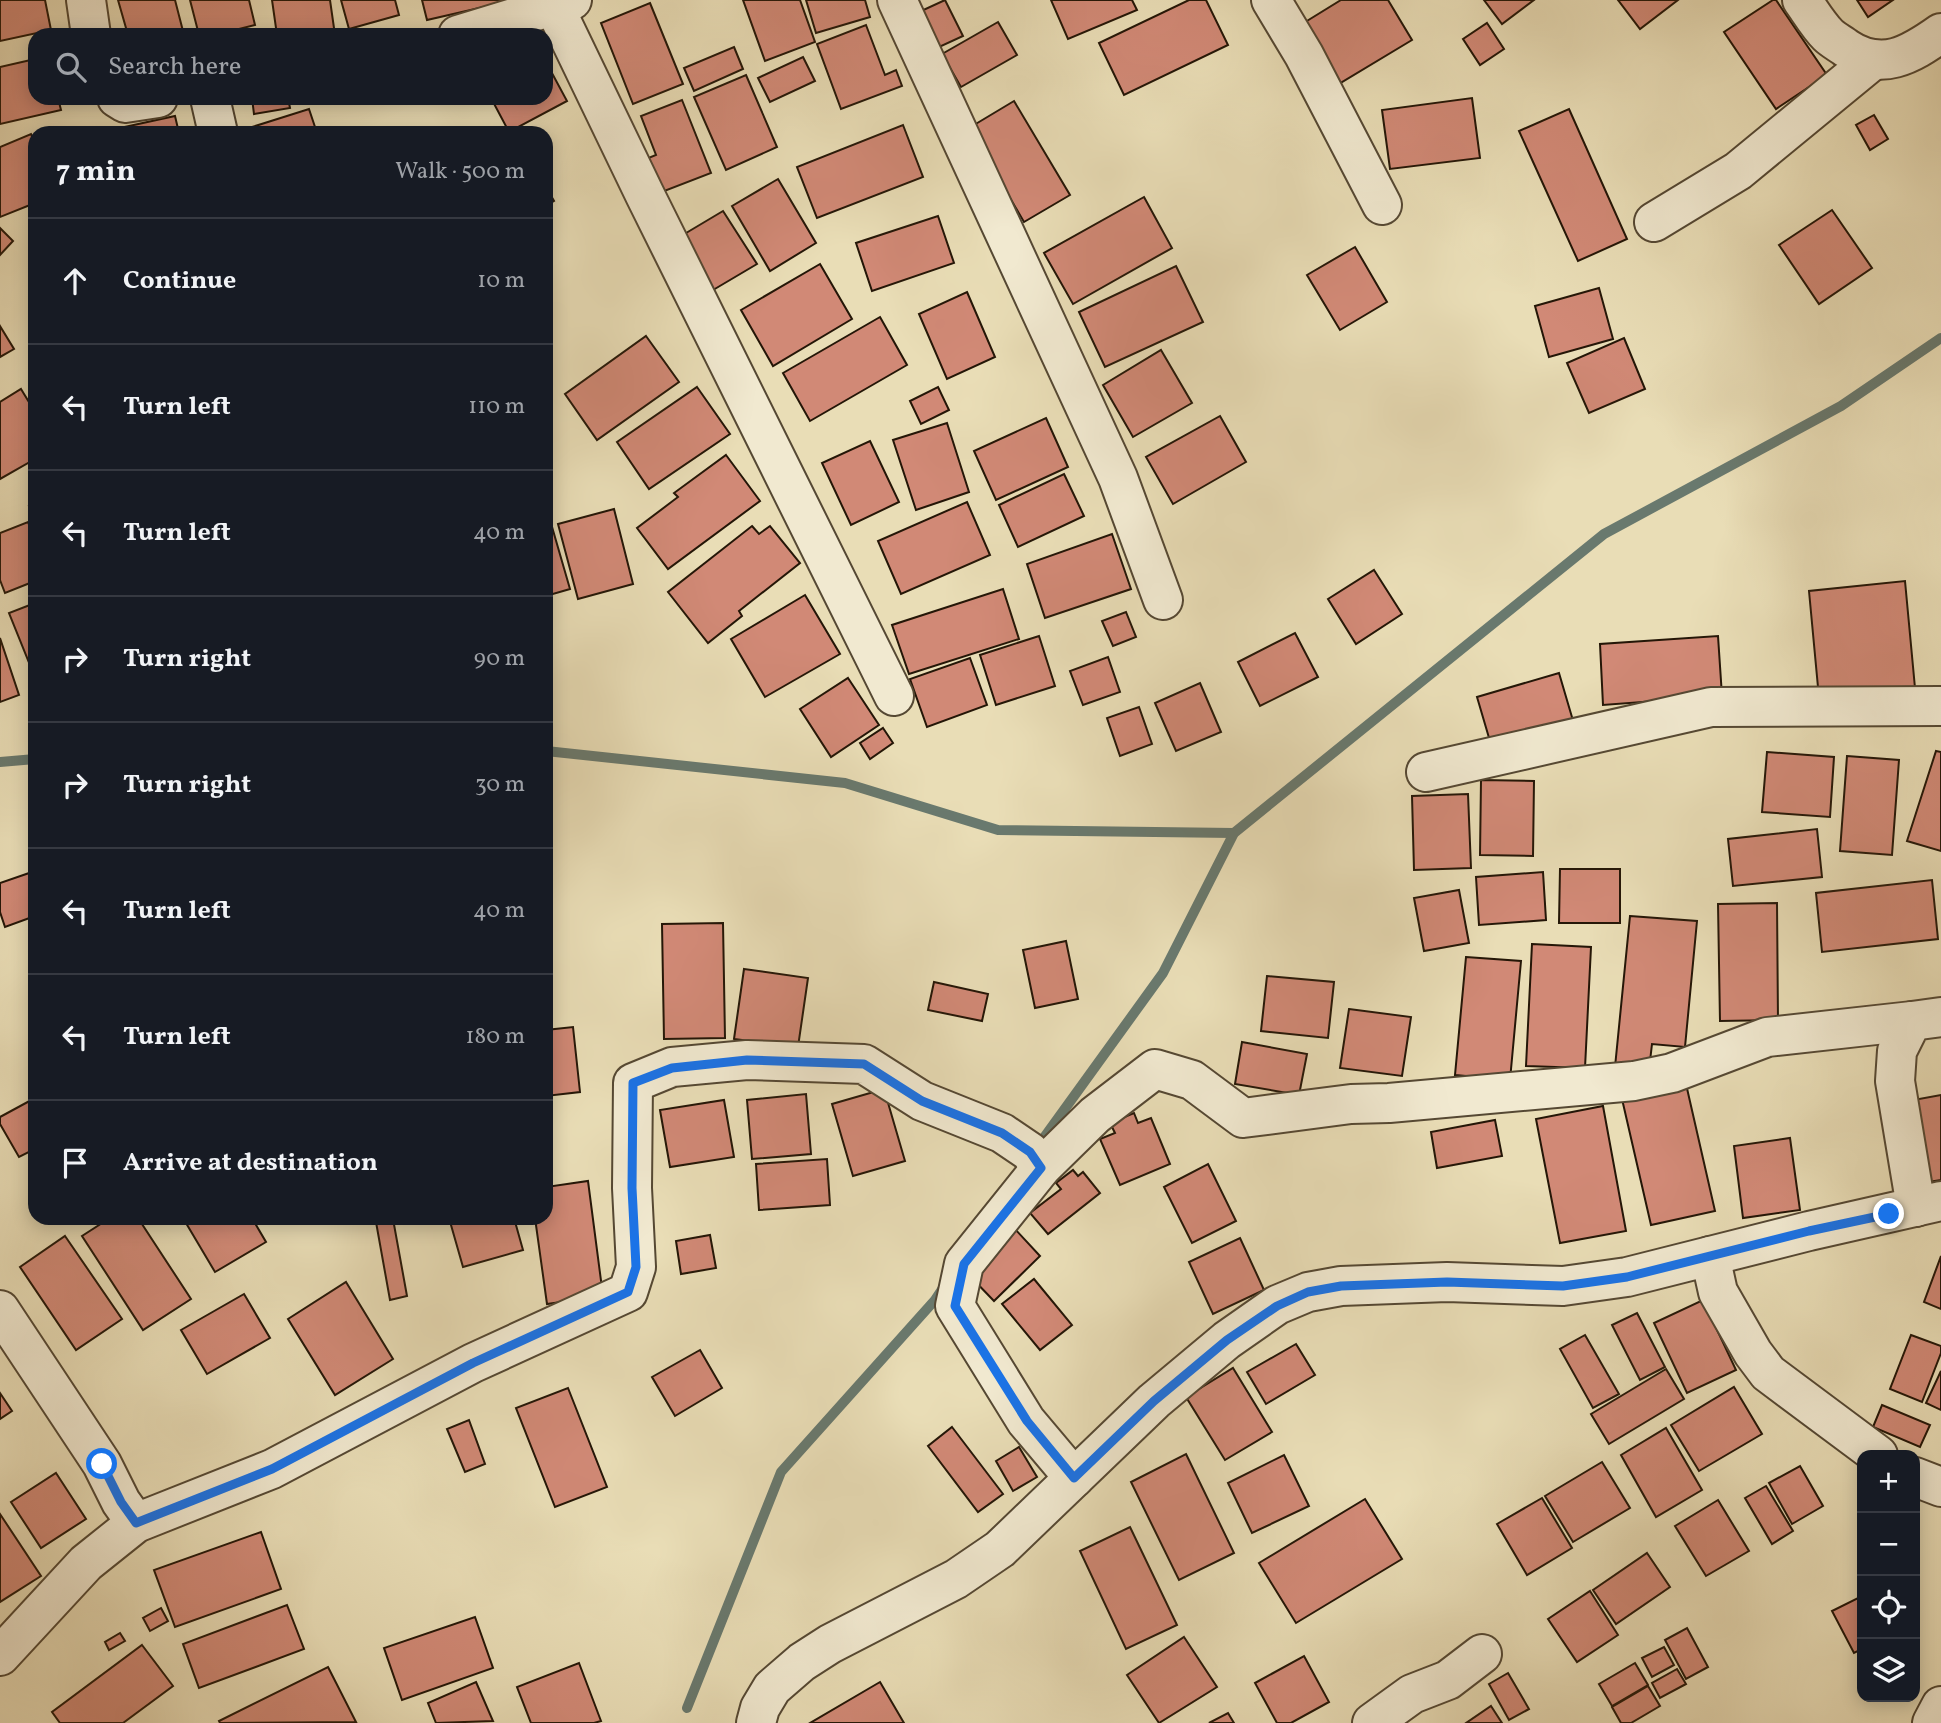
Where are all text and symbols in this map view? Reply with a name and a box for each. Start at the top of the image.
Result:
search box [28,28,553,105]
icon: search [52,48,90,86]
text: Search here [108,49,241,85]
text: 7 min [56,151,136,193]
text: Walk · 500 m [395,156,525,188]
icon: ahead [56,262,94,300]
text: Continue [123,263,236,299]
text: 10 m [477,265,525,297]
icon: left [56,388,94,426]
text: Turn left [123,389,231,425]
text: 110 m [468,391,525,423]
icon: left [56,514,94,552]
text: Turn left [123,515,231,551]
text: 40 m [473,517,525,549]
icon: right [56,640,94,678]
text: Turn right [123,641,251,677]
text: 90 m [474,643,525,675]
icon: right [56,766,94,804]
text: Turn right [123,767,251,803]
text: 30 m [475,769,525,801]
icon: left [56,892,94,930]
text: Turn left [123,893,231,929]
text: 40 m [473,895,525,927]
icon: left [56,1018,94,1056]
text: Turn left [123,1019,231,1055]
text: 180 m [466,1021,525,1053]
icon: arrive [56,1144,94,1182]
text: Arrive at destination [123,1145,378,1181]
route end [1873,1198,1904,1229]
route start [86,1448,117,1479]
map controls [1857,1450,1920,1702]
button: + [1857,1450,1920,1513]
button: − [1857,1513,1920,1576]
button: locate [1857,1576,1920,1639]
button: layers [1857,1639,1920,1702]

